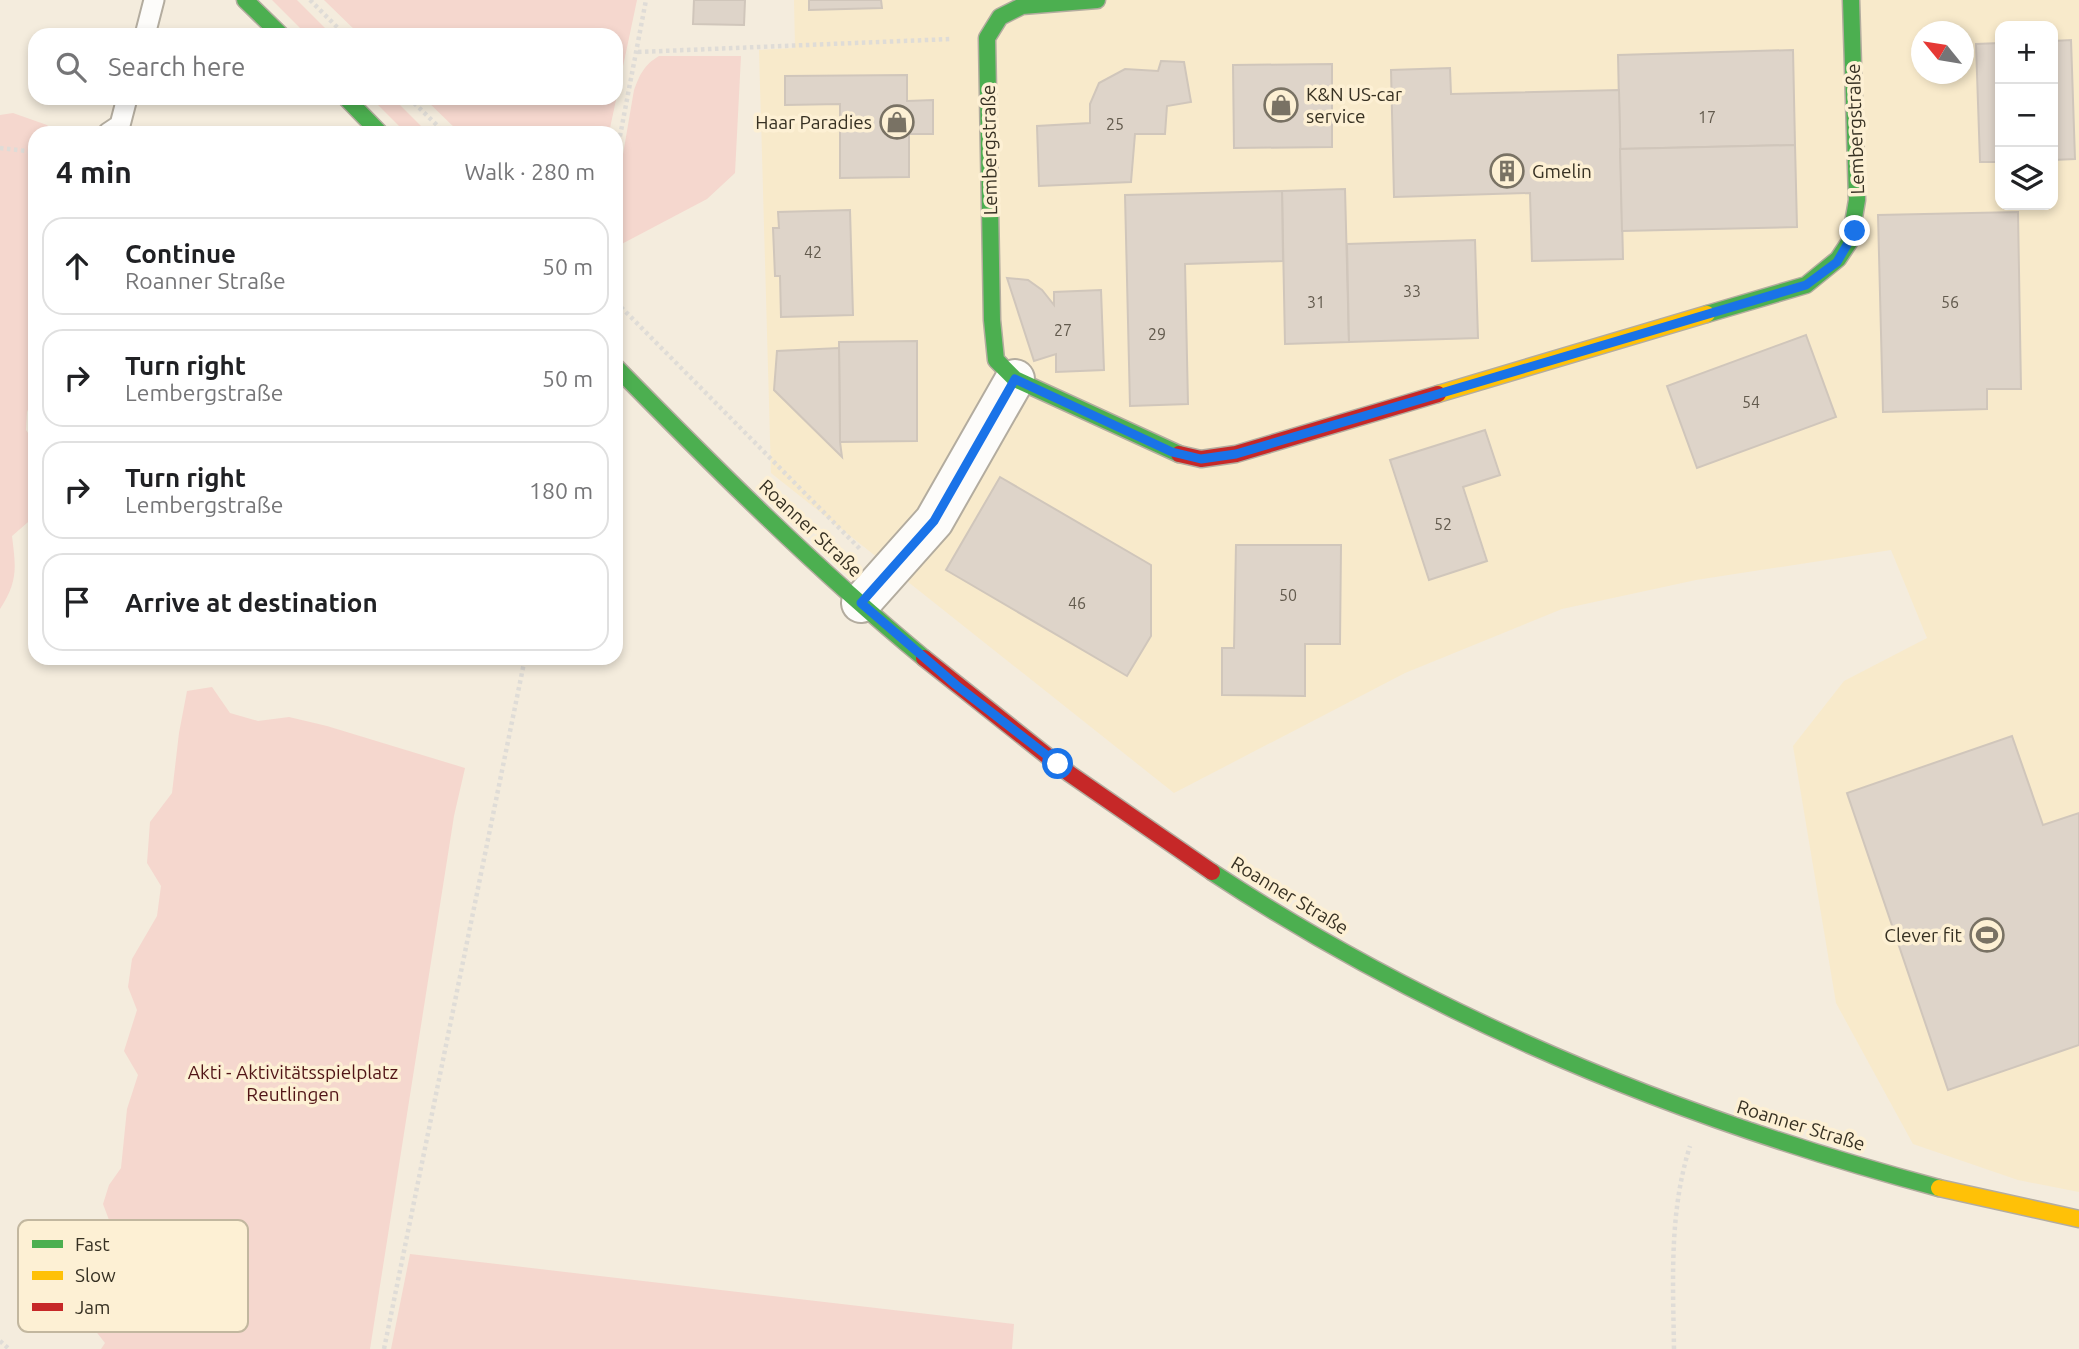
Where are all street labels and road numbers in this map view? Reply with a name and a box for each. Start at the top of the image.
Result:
street label: Lembergstraße [1842,63,1868,195]
street label: Lembergstraße [977,84,1001,216]
street label: Roanner Straße [755,475,867,581]
street label: Roanner Straße [1227,851,1353,939]
street label: Roanner Straße [1734,1095,1868,1155]

